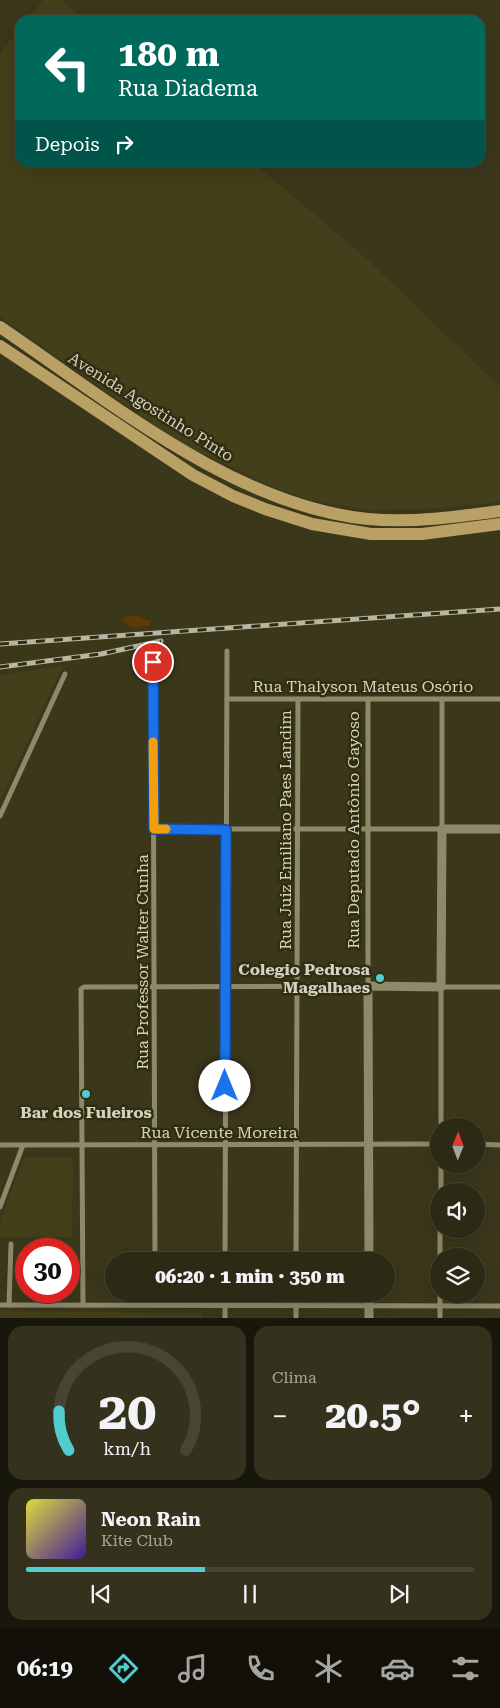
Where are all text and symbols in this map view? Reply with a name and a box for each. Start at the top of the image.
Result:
text: 180 m [118,34,219,75]
icon: left [35,35,100,100]
text: Rua Diadema [118,76,258,101]
icon: right [110,130,138,158]
text: Depois [35,133,100,156]
street label: Avenida Agostinho Pinto [65,348,237,466]
pin [132,641,174,683]
icon: arrive [139,648,167,676]
street label: Rua Thalyson Mateus Osório [253,677,473,696]
street label: Rua Juiz Emiliano Paes Landim [276,710,295,950]
street label: Rua Deputado Antônio Gayoso [344,711,363,949]
street label: Rua Professor Walter Cunha [133,854,152,1070]
place label: Colegio Pedrosa Magalhaes [238,960,371,997]
marker: Colegio Pedrosa Magalhaes [374,972,386,984]
position arrow [198,1059,250,1111]
marker: Bar dos Fuleiros [80,1088,92,1100]
place label: Bar dos Fuleiros [20,1103,152,1122]
north arrow [430,1118,485,1172]
map controls [430,1118,485,1303]
street label: Rua Vicente Moreira [141,1123,298,1142]
button: sound [430,1183,485,1238]
speed limit sign: 30 [15,1238,80,1303]
button: layers [430,1248,485,1303]
text: 06:20 · 1 min · 350 m [155,1265,345,1288]
text: Clima [272,1368,317,1387]
text: 20 [98,1381,156,1442]
text: 20.5° [325,1393,421,1437]
text: − [272,1400,288,1433]
text: + [458,1400,474,1433]
text: km/h [103,1438,151,1459]
text: Neon Rain [101,1508,201,1531]
text: Kite Club [101,1531,173,1550]
icon: previous [87,1580,115,1608]
icon: pause [236,1580,264,1608]
icon: next [385,1580,413,1608]
icon: directions [106,1651,141,1686]
icon: music [175,1651,210,1686]
icon: phone [243,1651,278,1686]
icon: climate [311,1651,346,1686]
icon: car [380,1651,415,1686]
icon: filters [448,1651,483,1686]
text: 06:19 [17,1656,73,1681]

